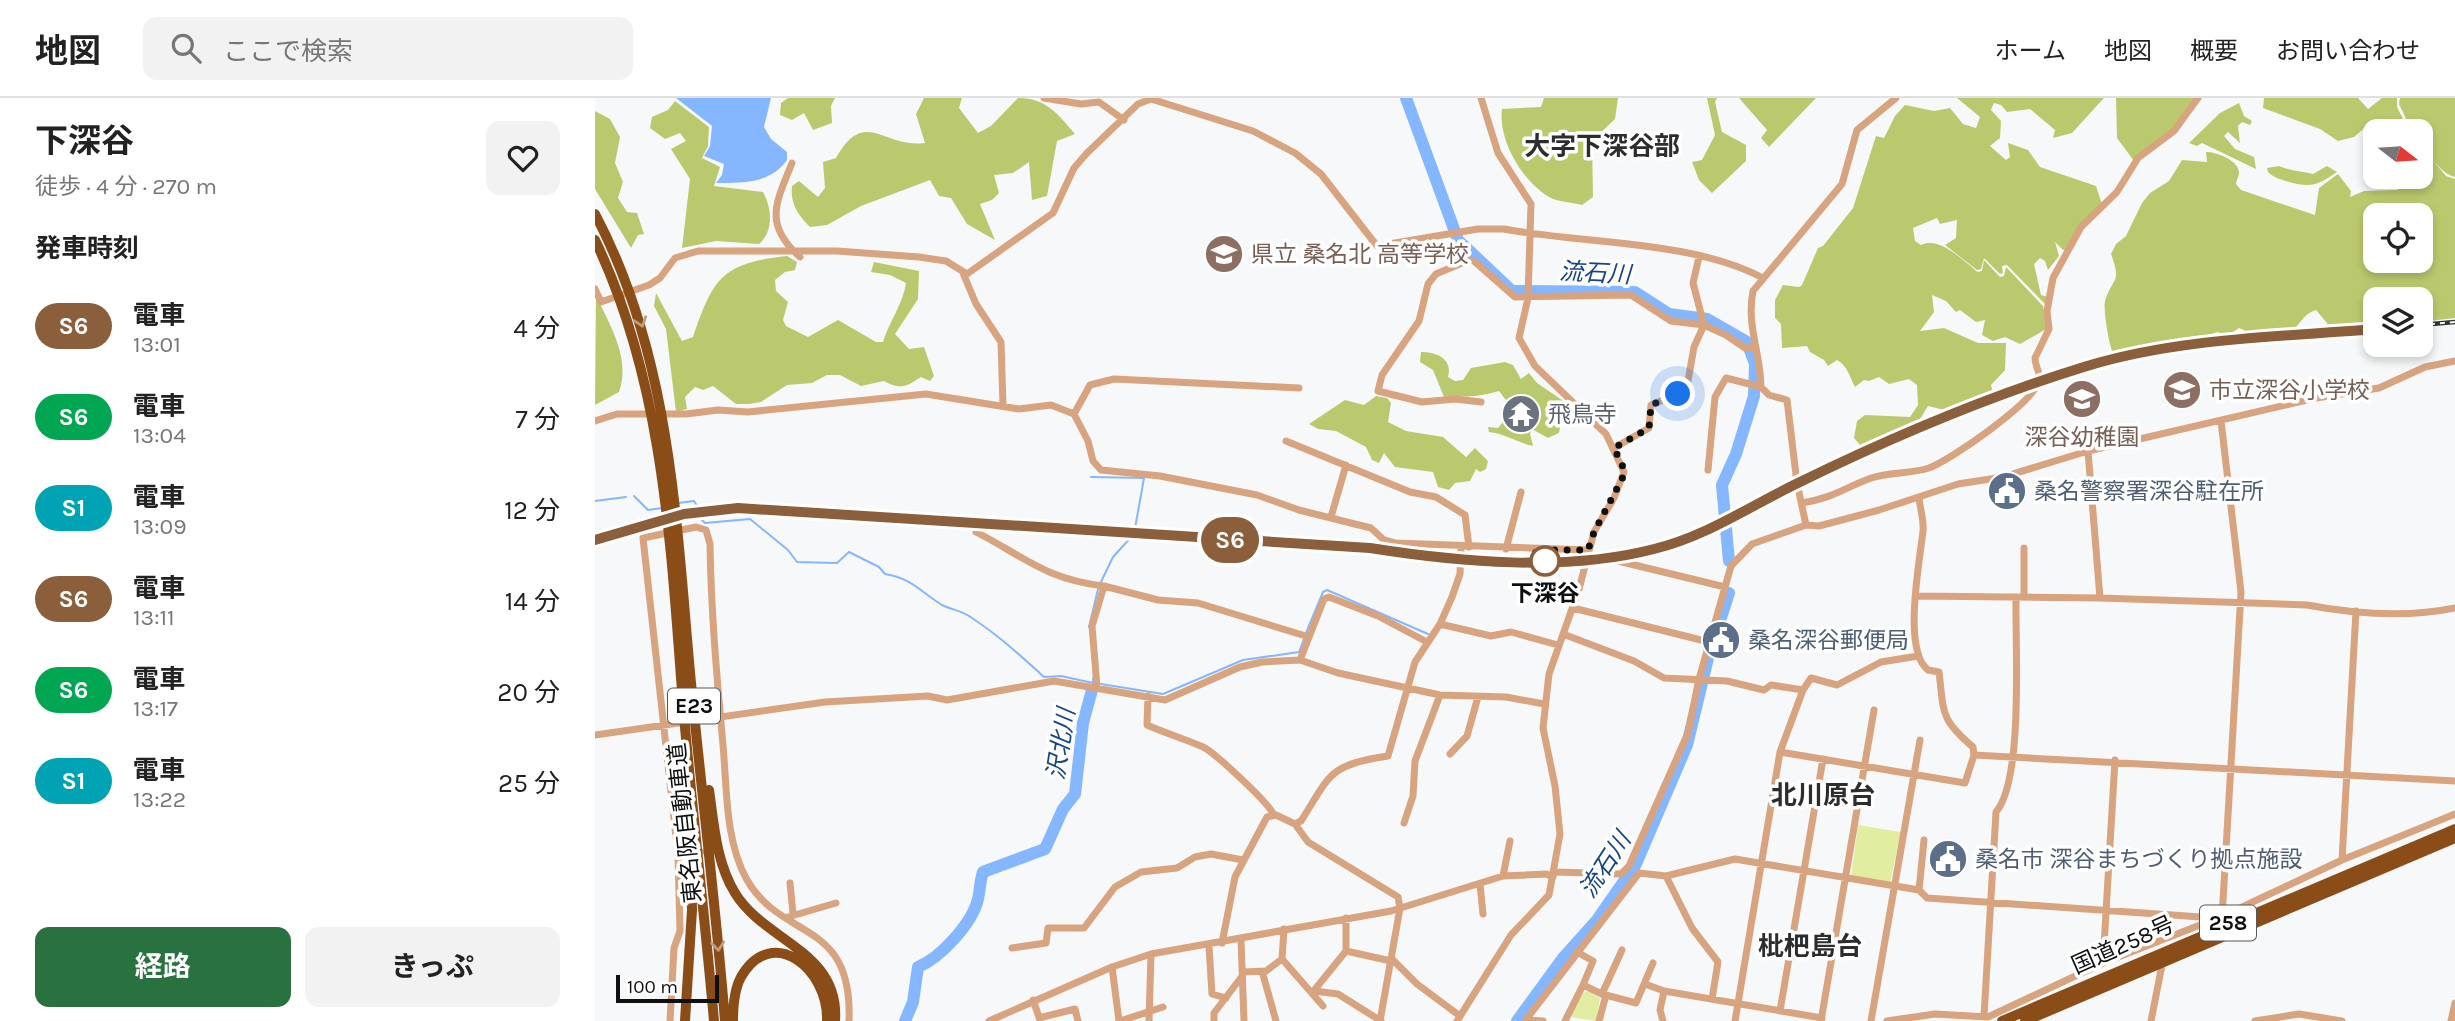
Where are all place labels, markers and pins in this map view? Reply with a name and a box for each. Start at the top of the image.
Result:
school or university icon: 県立 桑名北 高等学校 [1203,233,1245,275]
place label: 県立 桑名北 高等学校 [1251,241,1469,268]
school or university icon: 市立深谷小学校 [2161,369,2203,411]
place label: 市立深谷小学校 [2209,377,2370,404]
school or university icon: 深谷幼稚園 [2061,378,2103,420]
temple icon: 飛鳥寺 [1500,393,1542,435]
place label: 飛鳥寺 [1548,401,1617,428]
place label: 深谷幼稚園 [2025,424,2140,451]
public building icon: 桑名警察署深谷駐在所 [1986,470,2028,512]
place label: 桑名警察署深谷駐在所 [2034,478,2264,505]
marker: 下深谷 [1530,546,1560,576]
place label: 下深谷 [1511,580,1580,607]
public building icon: 桑名深谷郵便局 [1700,619,1742,661]
place label: 桑名深谷郵便局 [1748,627,1909,654]
public building icon: 桑名市 深谷まちづくり拠点施設 [1927,838,1969,880]
place label: 桑名市 深谷まちづくり拠点施設 [1975,846,2302,873]

